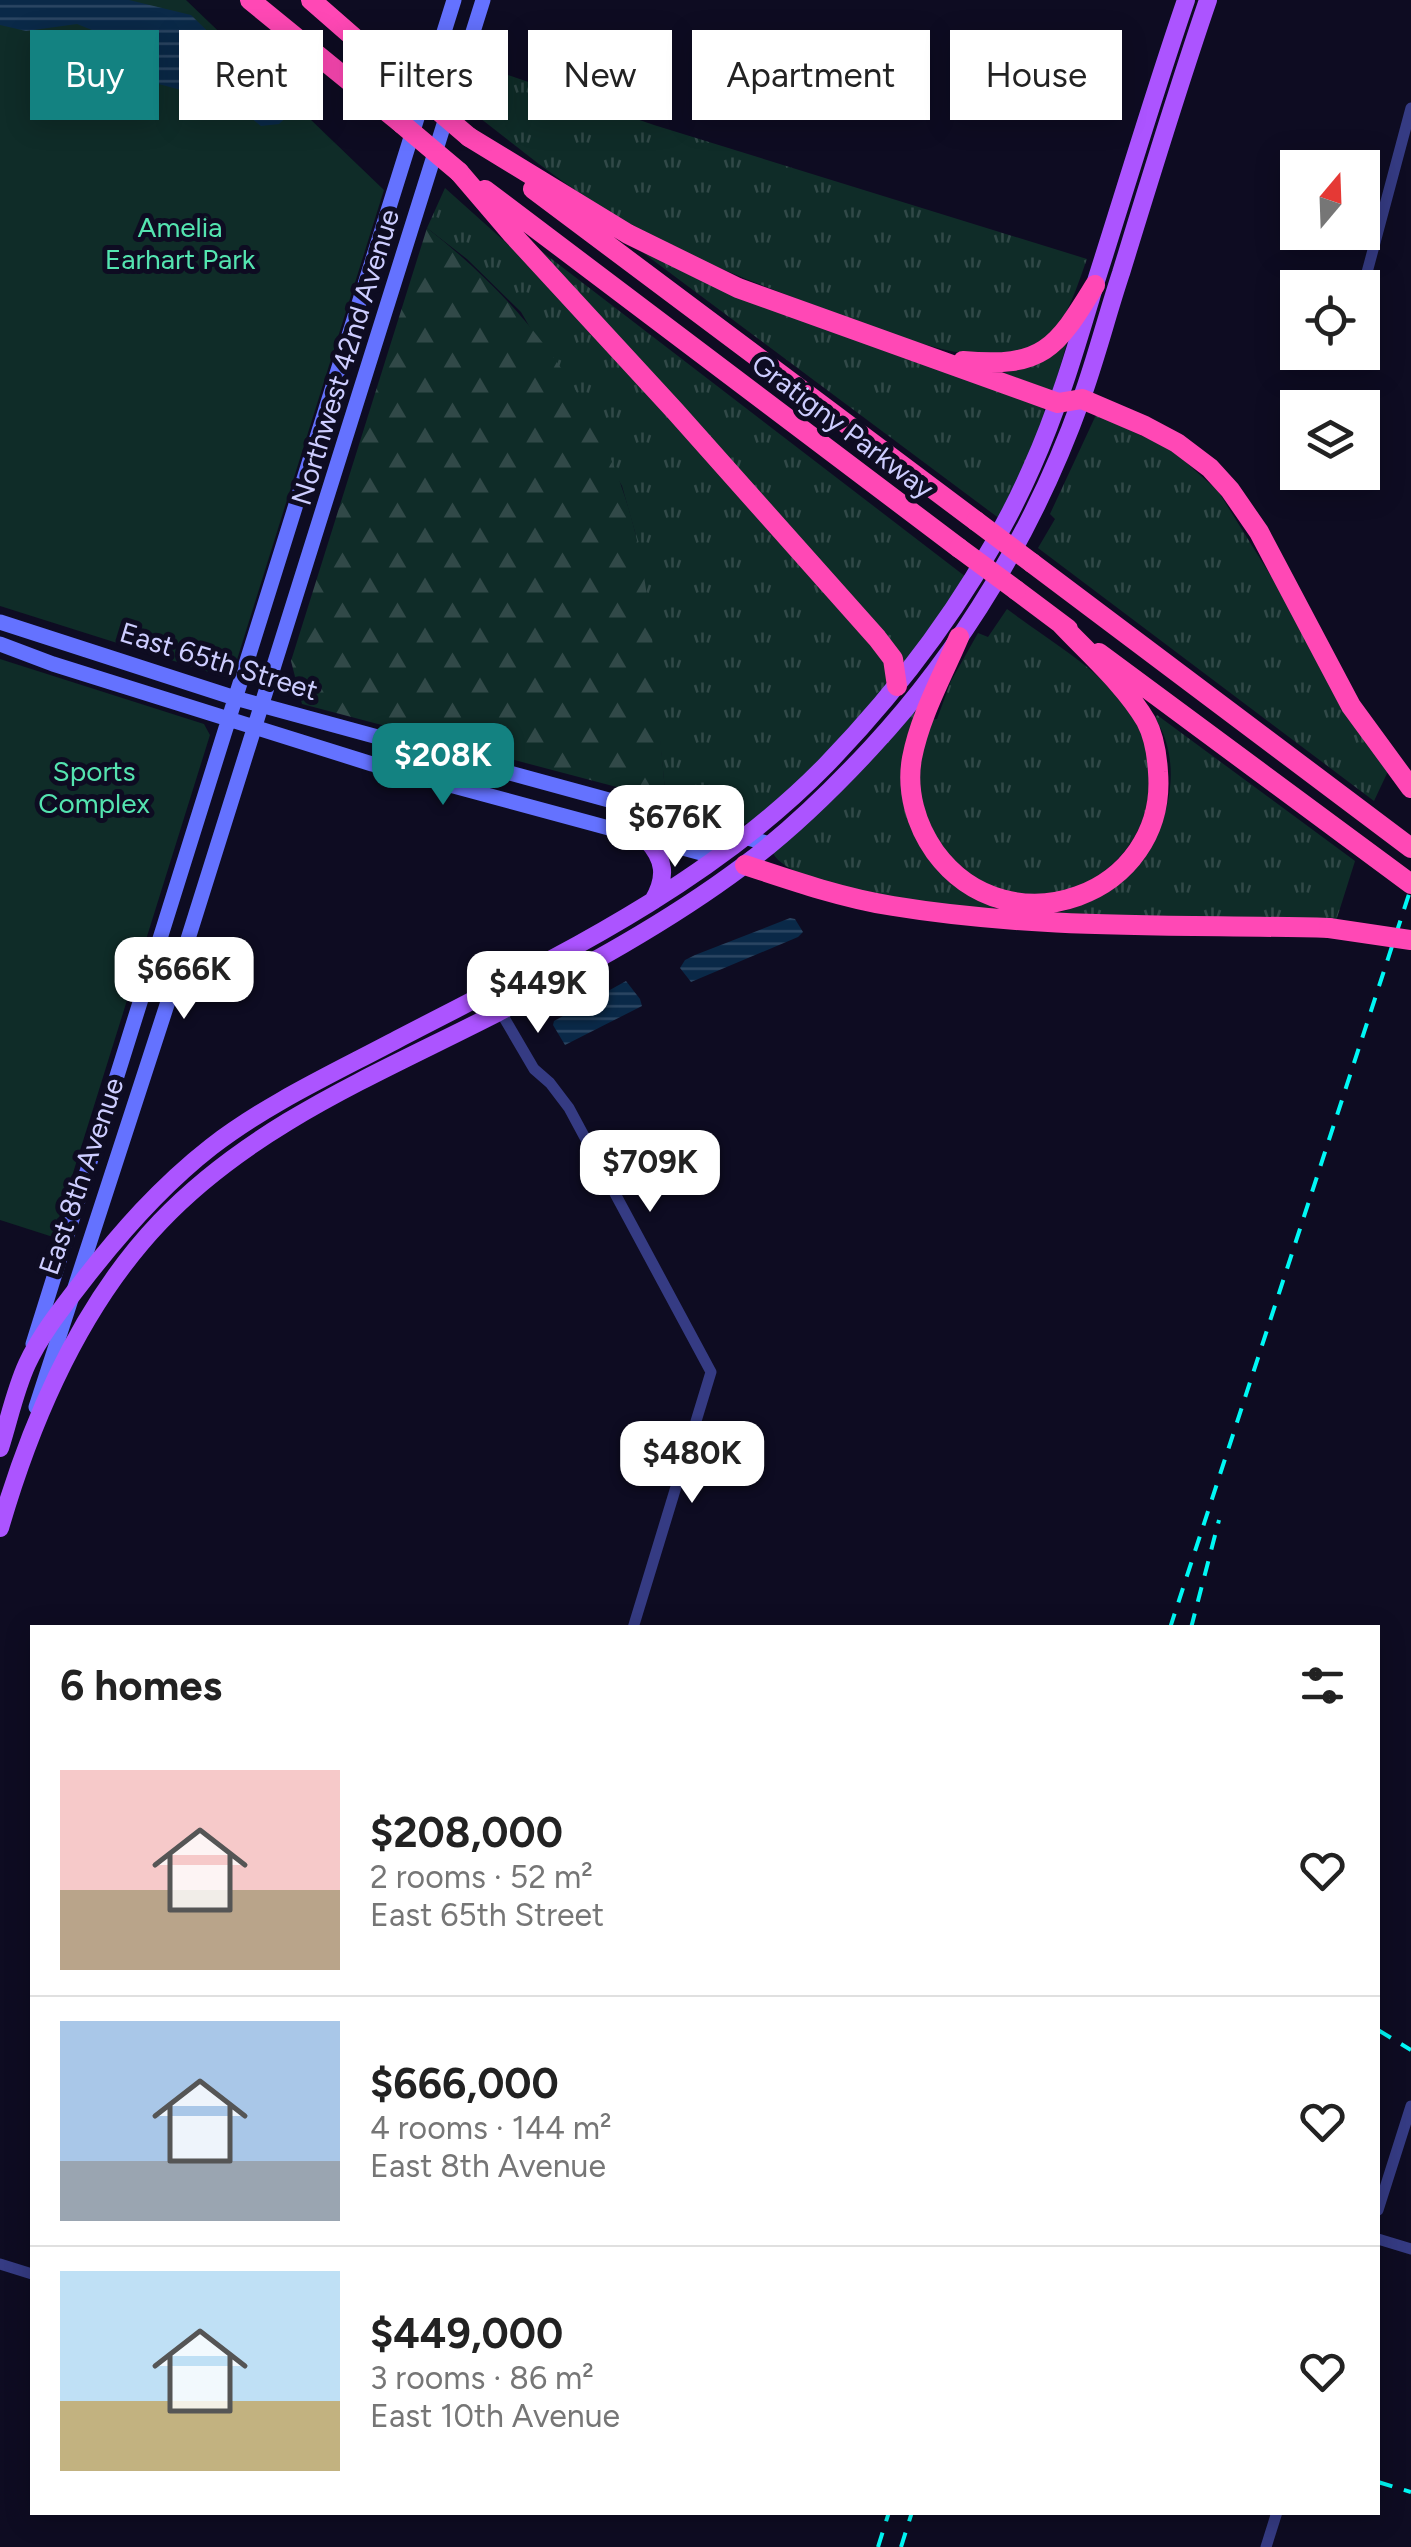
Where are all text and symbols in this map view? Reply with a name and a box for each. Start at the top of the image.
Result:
chip: Buy [30,30,159,120]
chip: Rent [179,30,323,120]
chip: Filters [343,30,508,120]
chip: New [528,30,672,120]
chip: Apartment [692,30,930,120]
chip: House [950,30,1122,120]
north arrow [1280,150,1380,250]
map controls [1280,150,1380,490]
street label: Northwest 42nd Avenue [284,205,406,509]
park label: Amelia Earhart Park [105,210,256,276]
button: locate [1280,270,1380,370]
street label: Gratigny Parkway [745,346,941,506]
button: layers [1280,390,1380,490]
street label: East 65th Street [116,615,322,707]
pin: $208K [373,723,513,808]
text: $208K [394,736,492,774]
park label: Sports Complex [38,754,150,820]
pin: $676K [605,785,745,870]
text: $676K [628,798,722,836]
pin: $666K [114,937,254,1022]
text: $666K [137,950,231,988]
pin: $449K [468,951,608,1036]
text: $449K [489,964,587,1002]
street label: East 8th Avenue [31,1073,131,1279]
pin: $709K [580,1130,720,1215]
text: $709K [602,1143,698,1181]
pin: $480K [622,1421,762,1506]
text: $480K [642,1434,742,1472]
icon: filters [1295,1658,1350,1713]
text: 6 homes [60,1660,222,1711]
text: $208,000 [370,1807,563,1858]
icon: home [140,1810,260,1930]
icon: heart [1295,1843,1350,1898]
text: 2 rooms · 52 m² [370,1858,593,1896]
text: East 65th Street [370,1896,604,1934]
text: $666,000 [370,2058,559,2109]
icon: home [140,2061,260,2181]
icon: heart [1295,2094,1350,2149]
text: 4 rooms · 144 m² [370,2109,611,2147]
text: East 8th Avenue [370,2147,606,2185]
text: $449,000 [370,2308,563,2359]
icon: home [140,2311,260,2431]
icon: heart [1295,2344,1350,2399]
text: 3 rooms · 86 m² [370,2359,594,2397]
text: East 10th Avenue [370,2397,620,2435]

